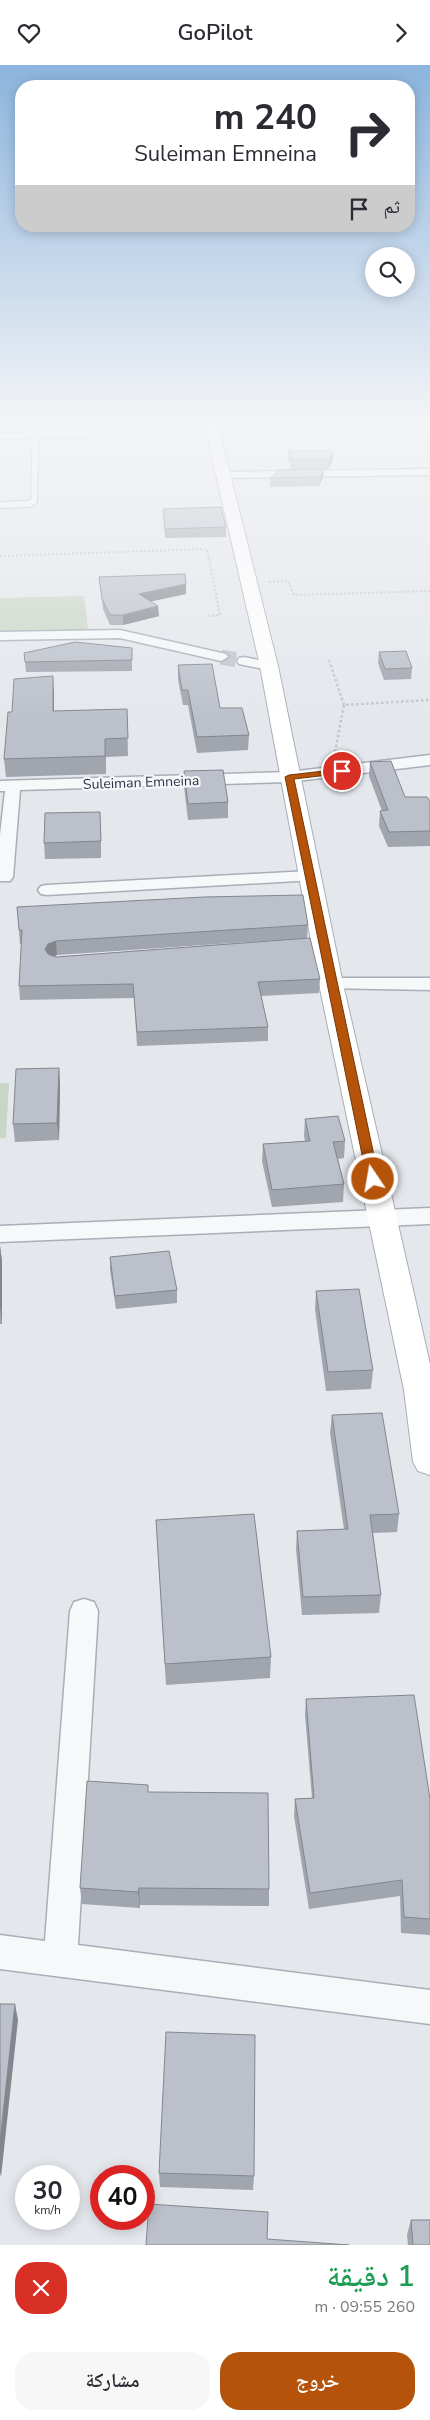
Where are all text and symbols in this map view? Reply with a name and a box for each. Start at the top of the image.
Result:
text: GoPilot [178,18,252,48]
icon: heart [15,19,43,47]
icon: forward [387,19,415,47]
text: 240 m [214,94,317,141]
icon: right [335,100,400,165]
text: Suleiman Emneina [134,139,317,169]
text: ثم [383,194,400,220]
icon: arrive [345,195,373,223]
map controls [365,247,415,297]
button: search [365,247,415,297]
pin [321,750,363,792]
icon: arrive [328,757,356,785]
street label: Suleiman Emneina [83,771,199,794]
position arrow [346,1152,398,1204]
speed limit sign: 40 [90,2165,155,2230]
text: 30 [32,2174,63,2208]
text: km/h [34,2202,61,2218]
text: 1 دقيقة [327,2256,415,2297]
button: close [15,2262,67,2314]
text: 260 m · 09:55 [314,2296,415,2318]
button: مشاركة [15,2352,210,2410]
button: خروج [220,2352,415,2410]

